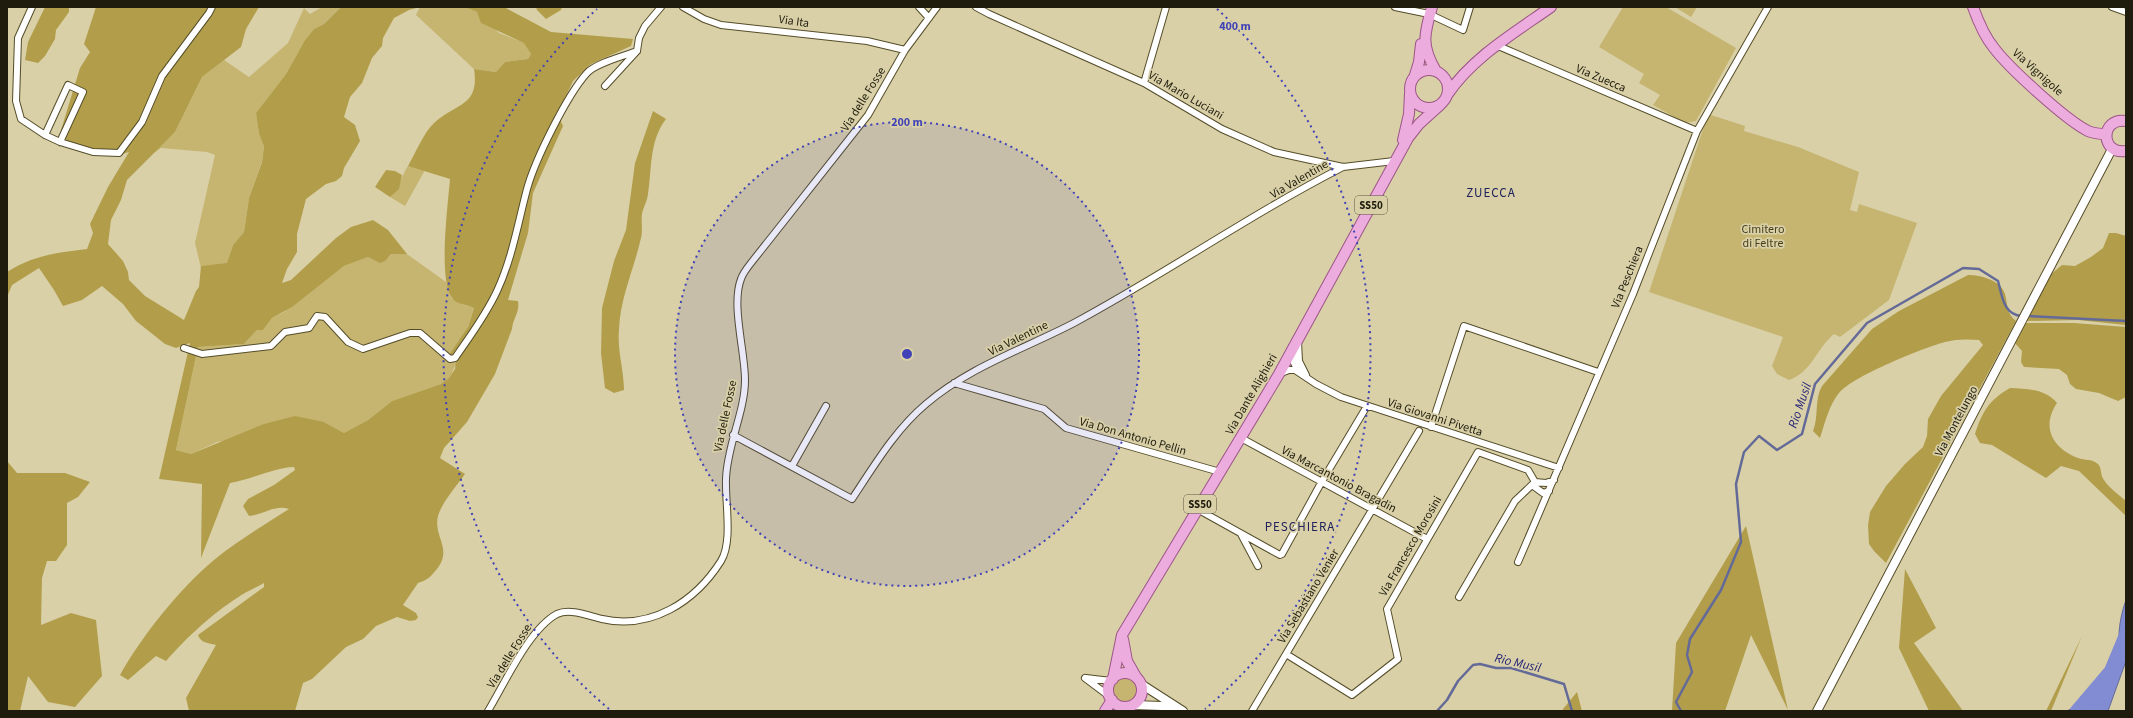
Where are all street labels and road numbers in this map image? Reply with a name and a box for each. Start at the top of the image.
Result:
street label: Via Ita [778,11,810,32]
street label: Via Vignigole [2008,45,2067,100]
street label: Via Zuecca [1573,60,1628,97]
street label: Via delle Fosse [837,64,890,135]
street label: Via Mario Luciani [1145,67,1227,124]
street label: Via Valentine [1267,156,1332,203]
road number: SS50 [1355,196,1387,214]
street label: Via Peschiera [1607,243,1648,311]
street label: Via Valentine [985,317,1051,360]
street label: Via Dante Alighieri [1221,351,1282,438]
street label: Via delle Fosse [710,379,741,454]
street label: Via Montelungo [1931,383,1982,460]
street label: Via Giovanni Pivetta [1385,394,1485,441]
street label: Via Don Antonio Pellin [1077,413,1188,460]
street label: Via Marcantonio Bragadin [1278,442,1399,517]
street label: Via Francesco Morosini [1375,493,1446,600]
road number: SS50 [1184,495,1216,513]
street label: Via Sebastiano Venier [1273,545,1344,647]
street label: Via delle Fosse [483,621,536,692]

